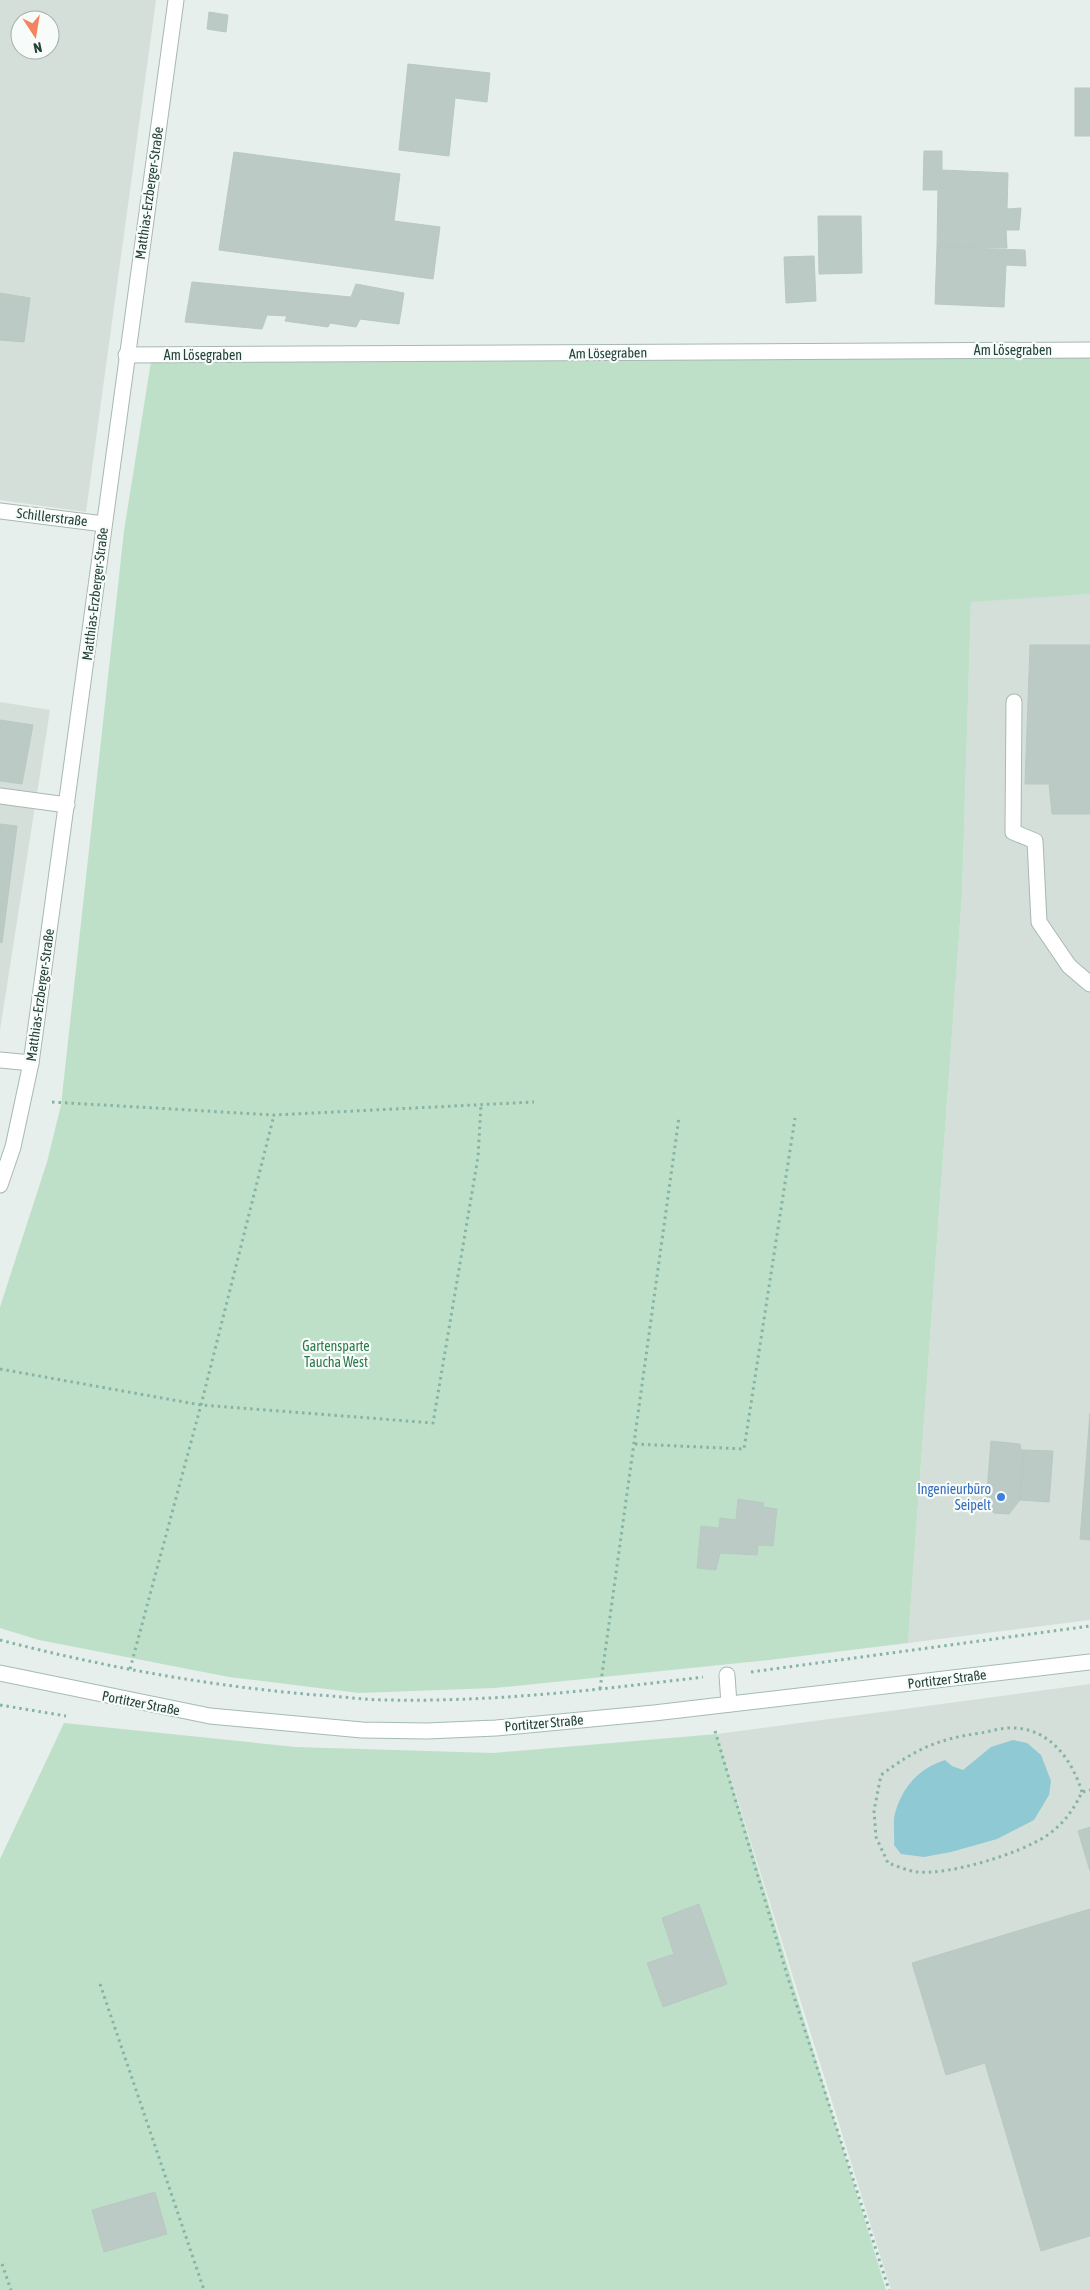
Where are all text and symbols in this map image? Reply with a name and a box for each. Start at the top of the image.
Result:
north arrow [10,10,60,60]
text: N [32,39,43,56]
street label: Matthias-Erzberger-Straße [132,126,166,260]
street label: Am Lösegraben [974,342,1052,358]
street label: Am Lösegraben [569,344,647,362]
street label: Am Lösegraben [164,347,242,363]
street label: Schillerstraße [16,505,88,529]
street label: Matthias-Erzberger-Straße [79,527,111,661]
street label: Matthias-Erzberger-Straße [23,928,57,1062]
park label: Gartensparte Taucha West [302,1338,370,1370]
place label: Ingenieurbüro Seipelt [917,1481,991,1513]
marker: Ingenieurbüro Seipelt [995,1491,1007,1503]
street label: Portitzer Straße [907,1666,987,1692]
street label: Portitzer Straße [101,1688,181,1718]
street label: Portitzer Straße [504,1712,584,1734]

